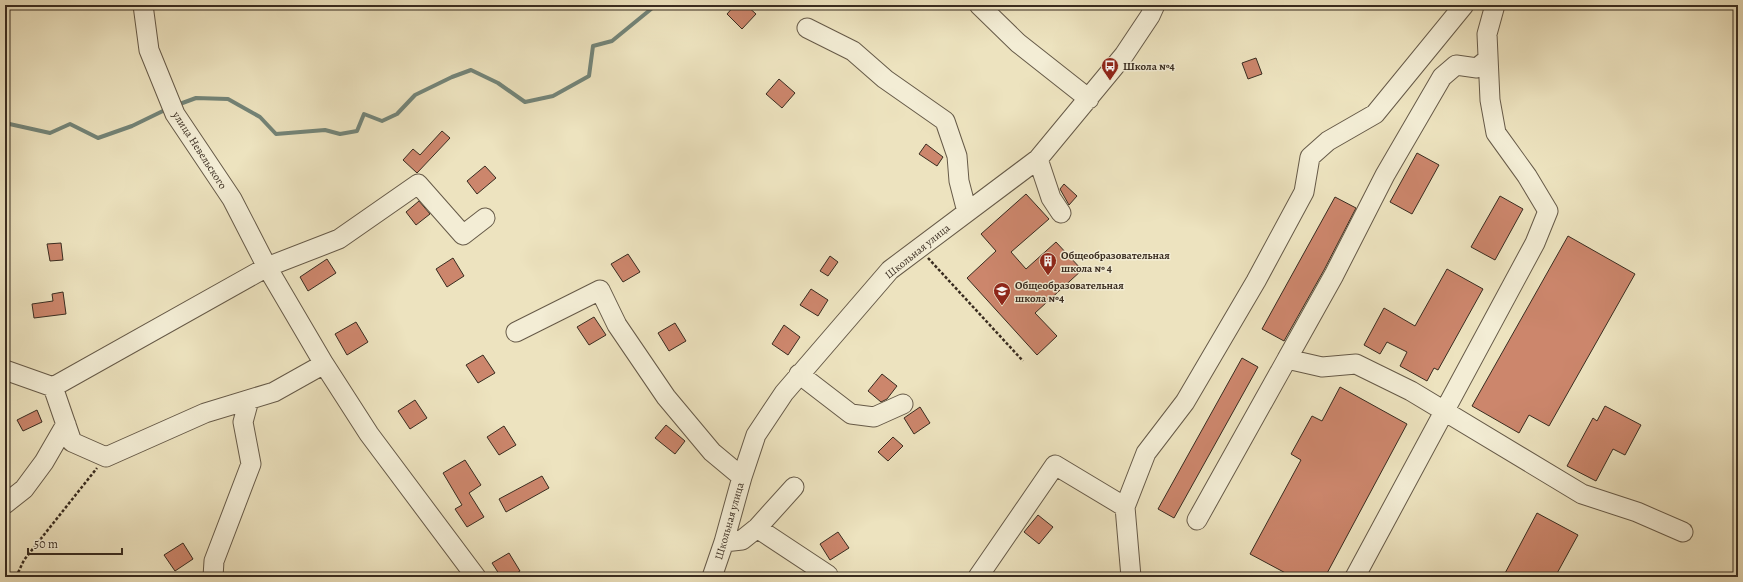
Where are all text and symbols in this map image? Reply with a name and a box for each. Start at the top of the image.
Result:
bus stop icon: Школа №4 [1100,56,1120,81]
place label: Школа №4 [1123,59,1175,74]
street label: улица Невельского [168,108,231,192]
street label: Школьная улица [882,220,954,282]
place label: Общеобразовательная школа № 4 [1061,248,1170,276]
building icon: Общеобразовательная школа № 4 [1038,251,1058,276]
place label: Общеобразовательная школа №4 [1015,278,1124,306]
school or university icon: Общеобразовательная школа №4 [992,281,1012,306]
street label: Школьная улица [711,480,748,562]
scale bar [28,530,122,556]
text: 50 m [34,536,58,552]

